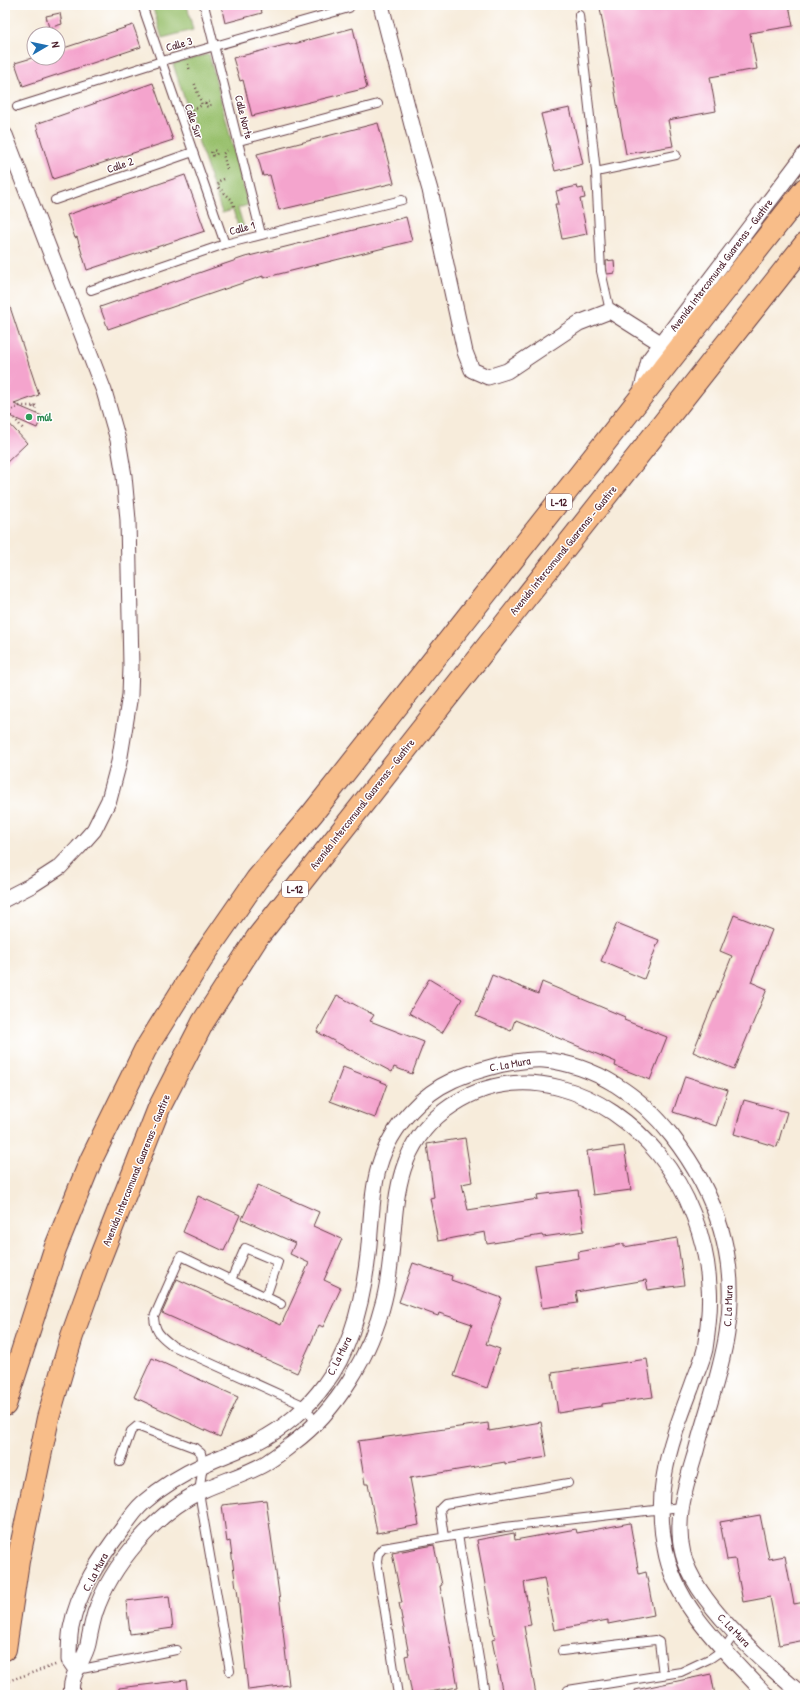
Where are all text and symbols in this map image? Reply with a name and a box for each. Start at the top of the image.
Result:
north arrow [26,26,66,66]
street label: Calle 3 [164,34,194,54]
text: N [49,40,63,49]
street label: Calle Norte [232,94,256,141]
street label: Calle Sur [182,102,207,141]
street label: Calle 2 [105,154,135,176]
street label: Avenida Intercomunal Guarenas - Guatire [667,195,776,334]
street label: Calle 1 [228,218,256,238]
place label: múl [37,410,53,424]
marker: múl [24,412,34,422]
street label: Avenida Intercomunal Guarenas - Guatire [506,482,620,618]
road number: L-12 [546,494,572,510]
street label: Avenida Intercomunal Guarenas - Guatire [306,735,418,872]
road number: L-12 [282,881,308,897]
street label: C. La Mura [488,1053,532,1074]
street label: Avenida Intercomunal Guarenas - Guatire [99,1091,173,1248]
street label: C. La Mura [720,1284,736,1327]
street label: C. La Mura [324,1334,355,1378]
street label: C. La Mura [79,1550,111,1594]
street label: C. La Mura [715,1610,754,1650]

